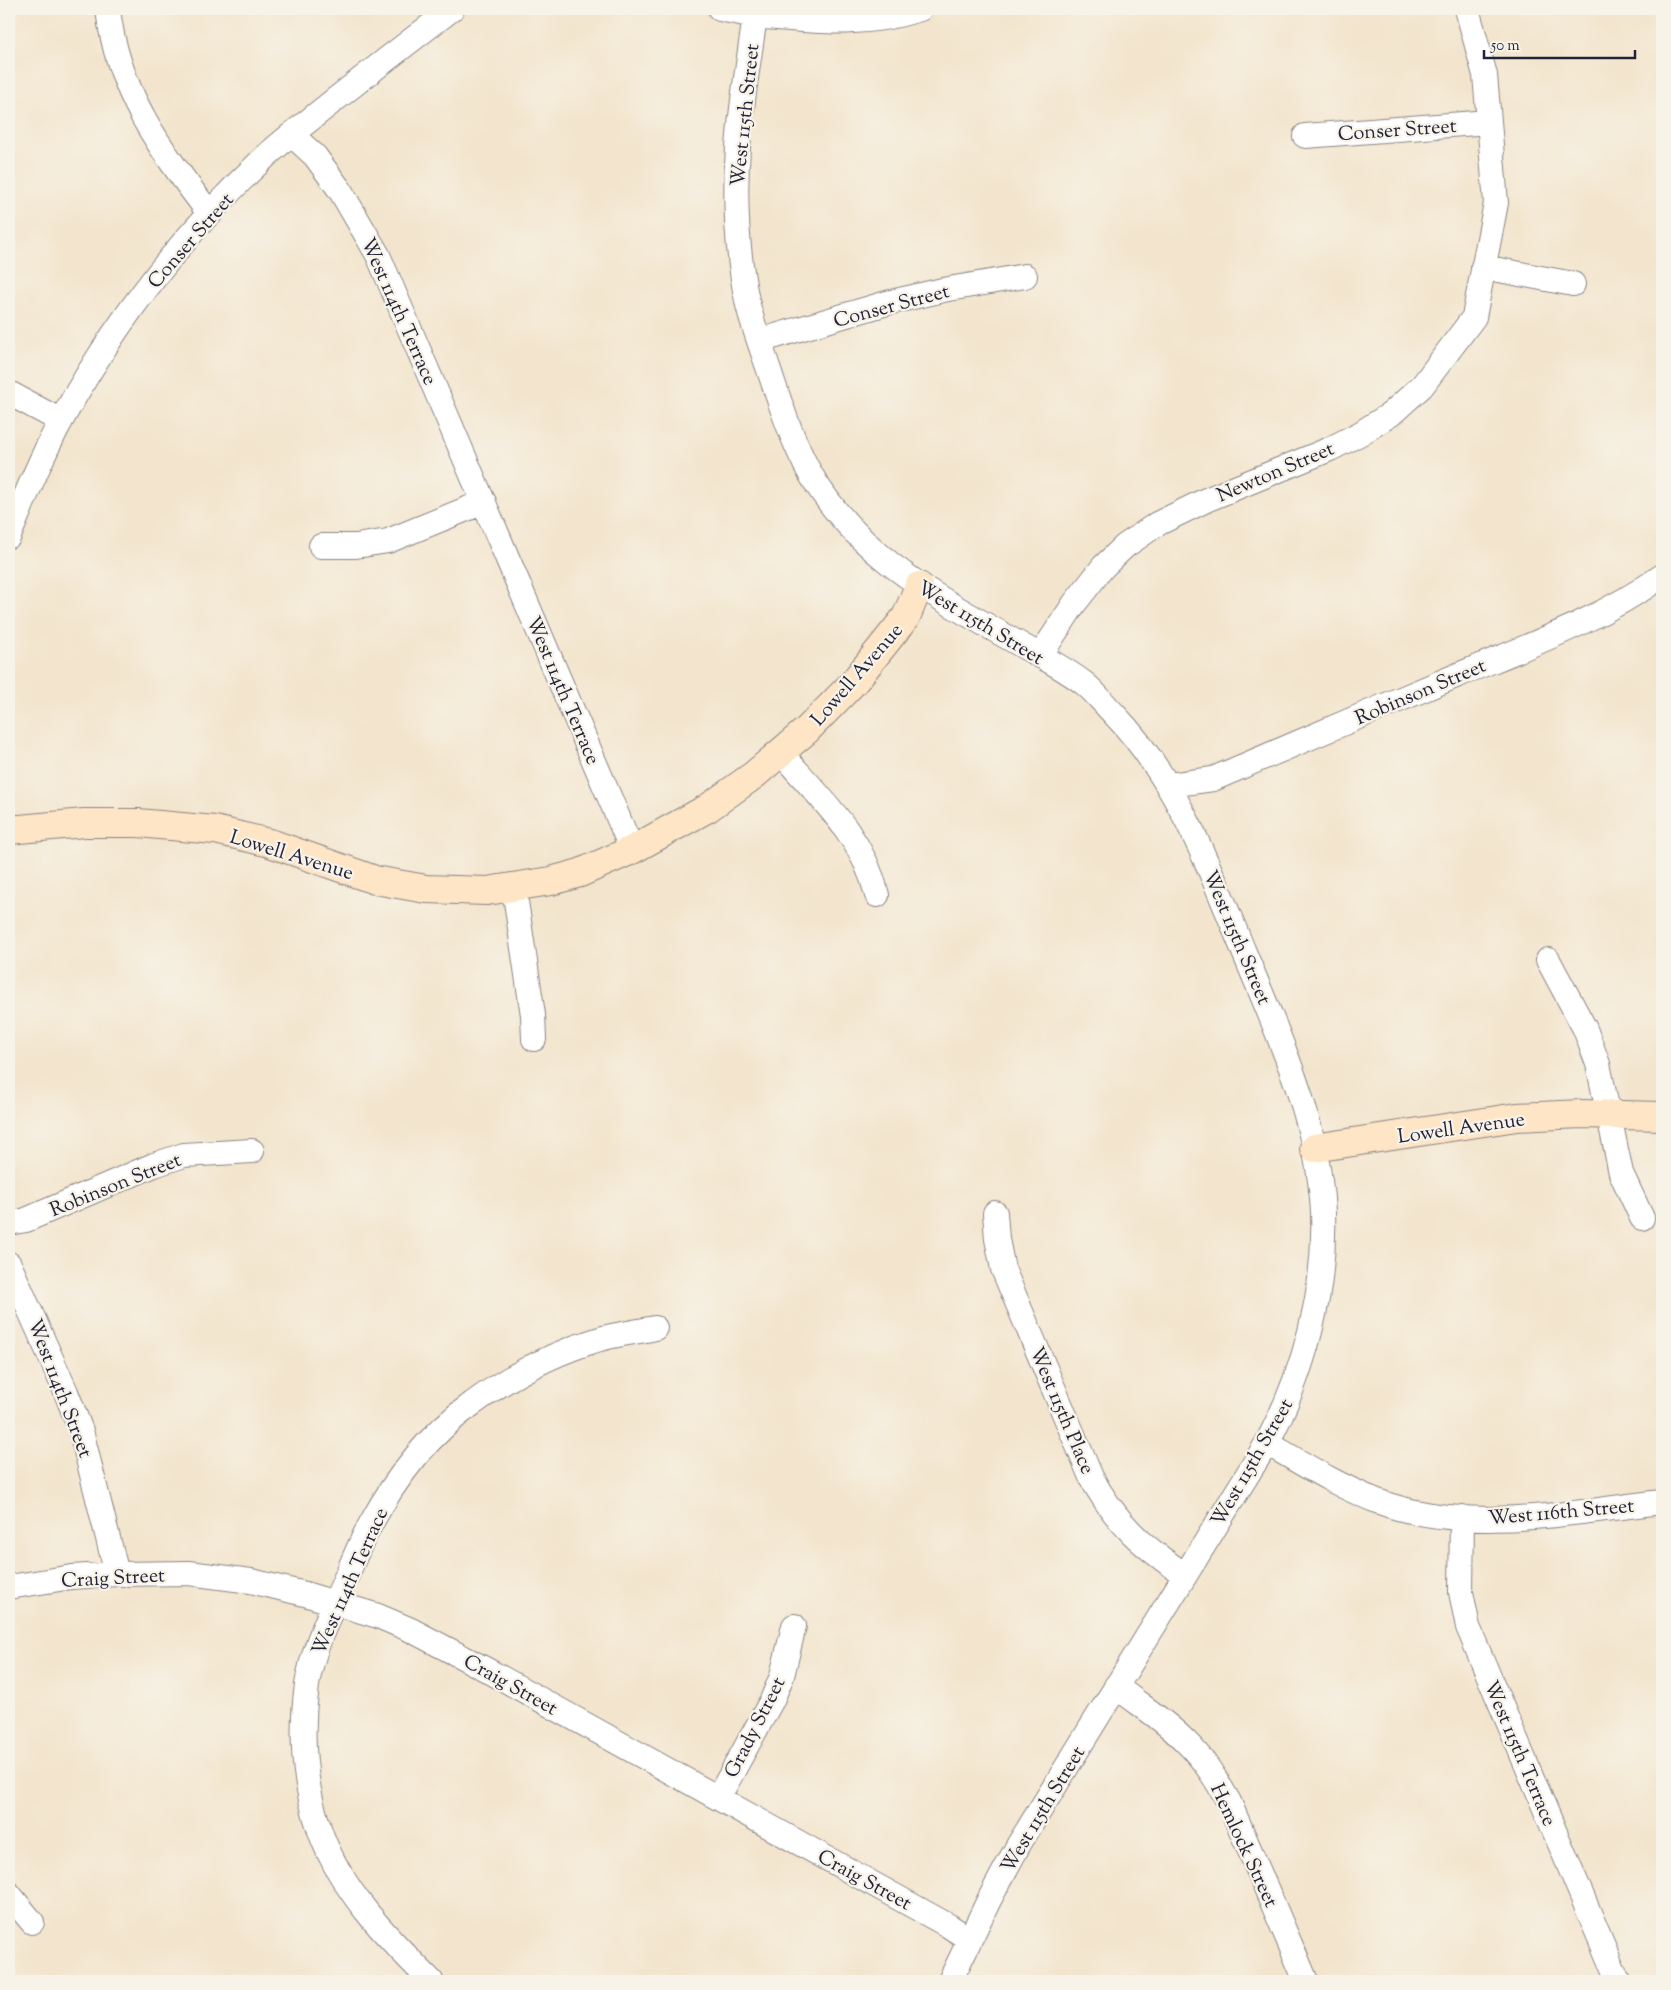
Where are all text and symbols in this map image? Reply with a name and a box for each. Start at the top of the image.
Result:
scale bar [1484,28,1635,60]
text: 50 m [1490,36,1520,57]
street label: West 115th Street [725,42,768,188]
street label: Conser Street [1337,113,1458,150]
street label: Conser Street [142,187,242,296]
street label: West 114th Terrace [352,234,443,390]
street label: Conser Street [830,278,953,337]
street label: Newton Street [1213,435,1339,511]
street label: West 115th Street [911,575,1049,674]
street label: West 114th Terrace [517,612,606,770]
street label: Lowell Avenue [805,618,911,734]
street label: Robinson Street [1351,653,1491,734]
street label: Lowell Avenue [226,824,357,889]
street label: West 115th Street [1194,866,1277,1010]
street label: Lowell Avenue [1396,1106,1527,1153]
street label: Robinson Street [46,1147,186,1226]
street label: West 114th Street [19,1315,99,1463]
street label: West 115th Place [1021,1343,1101,1479]
street label: West 115th Street [1205,1394,1302,1533]
street label: West 116th Street [1487,1493,1636,1534]
street label: West 114th Terrace [306,1504,397,1660]
street label: Craig Street [61,1562,166,1597]
street label: Craig Street [457,1648,562,1724]
street label: Grady Street [718,1673,794,1784]
street label: West 115th Terrace [1475,1677,1562,1831]
street label: West 115th Street [995,1741,1094,1879]
street label: Hemlock Street [1201,1779,1284,1913]
street label: Craig Street [811,1843,916,1919]

